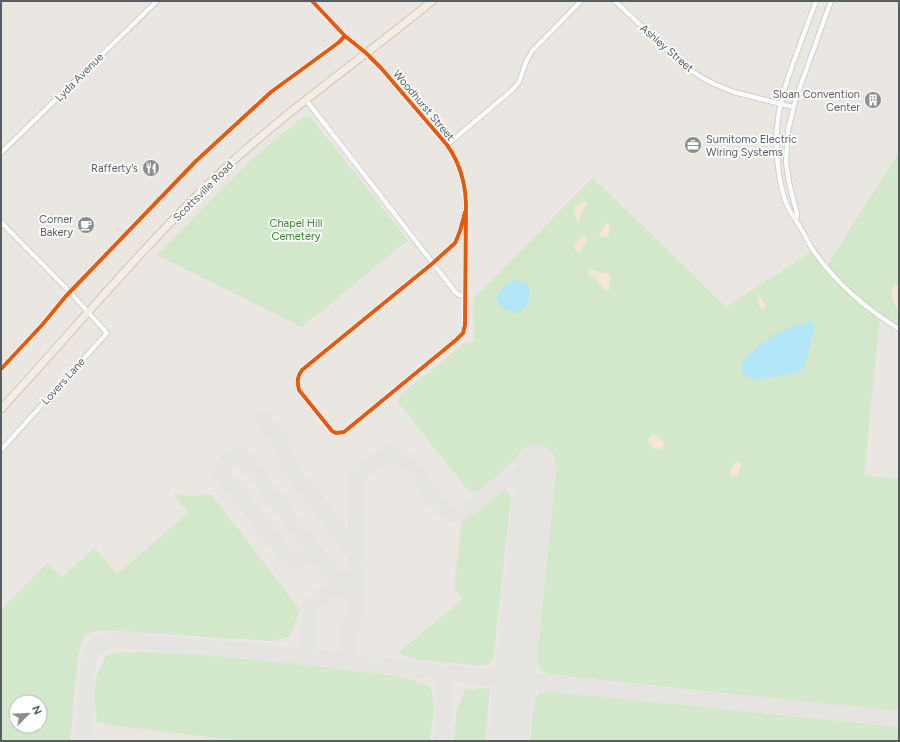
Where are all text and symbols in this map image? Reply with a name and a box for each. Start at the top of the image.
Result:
street label: Ashley Street [637,22,696,75]
street label: Lyda Avenue [52,50,106,104]
street label: Woodhurst Street [390,67,457,143]
place label: Sloan Convention Center [773,88,860,114]
building icon: Sloan Convention Center [863,90,883,110]
place label: Sumitomo Electric Wiring Systems [706,133,797,159]
office icon: Sumitomo Electric Wiring Systems [683,135,703,155]
restaurant icon: Rafferty’s [141,158,161,178]
street label: Scottsville Road [171,159,236,224]
place label: Rafferty’s [91,162,138,175]
place label: Corner Bakery [39,213,73,239]
cafe icon: Corner Bakery [76,215,96,235]
park label: Chapel Hill Cemetery [270,217,322,243]
street label: Lovers Lane [39,355,88,407]
north arrow [8,694,48,734]
text: N [29,704,44,717]

